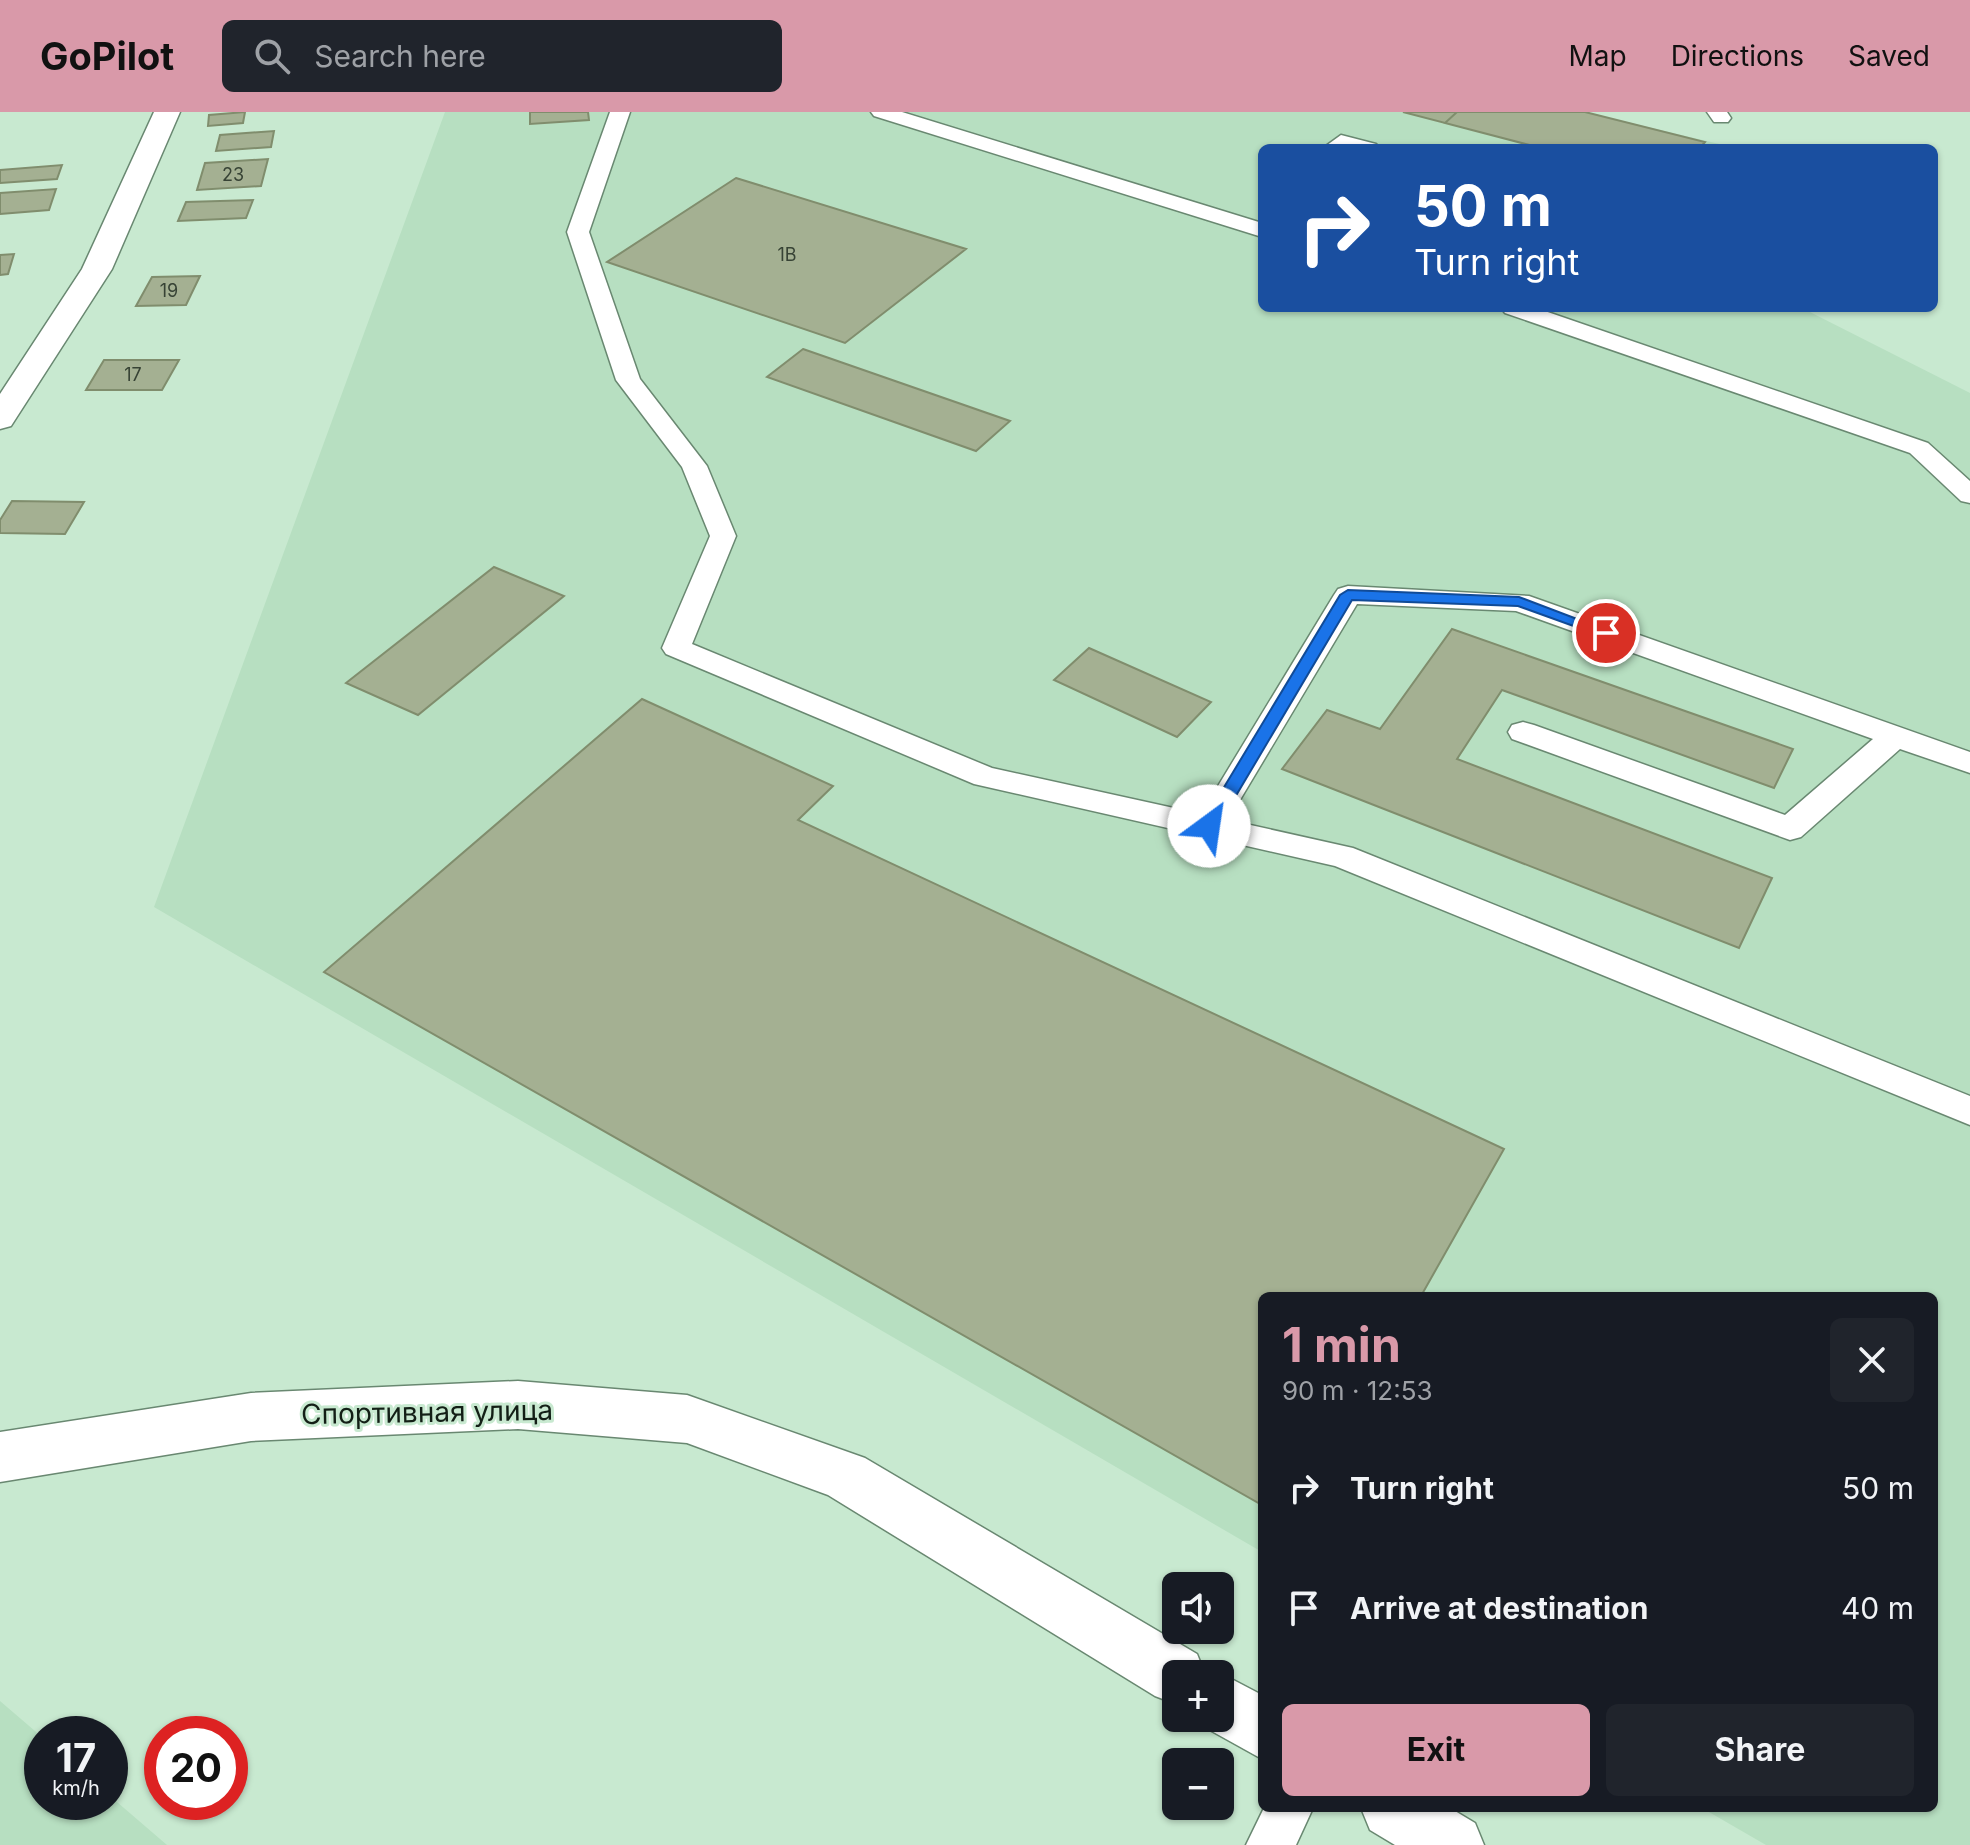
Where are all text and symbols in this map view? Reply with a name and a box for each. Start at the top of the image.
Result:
search box [222,20,782,92]
text: GoPilot [40,33,174,79]
icon: search [250,34,294,78]
text: Search here [314,38,486,74]
text: Map [1568,39,1627,73]
text: Directions [1671,39,1804,73]
text: Saved [1848,39,1930,73]
house number: 23 [222,164,244,185]
text: 50 m [1414,172,1552,240]
icon: right [1282,176,1386,280]
text: Turn right [1414,240,1579,284]
house number: 1В [777,244,797,265]
house number: 19 [160,280,178,301]
house number: 17 [124,364,142,385]
pin [1572,599,1640,667]
icon: arrive [1584,611,1628,655]
position arrow [1167,784,1251,868]
text: 1 min [1282,1315,1401,1374]
button: close [1830,1318,1914,1402]
text: 90 m · 12:53 [1282,1375,1433,1406]
street label: Спортивная улица [301,1393,553,1431]
icon: right [1282,1466,1326,1510]
text: Turn right [1350,1470,1494,1506]
text: 50 m [1842,1470,1914,1506]
map controls [1162,1572,1234,1820]
button: sound [1162,1572,1234,1644]
icon: arrive [1282,1586,1326,1630]
text: Arrive at destination [1350,1590,1648,1626]
text: 40 m [1841,1590,1914,1626]
button: + [1162,1660,1234,1732]
button: Exit [1282,1704,1590,1796]
button: Share [1606,1704,1914,1796]
speed limit sign: 20 [144,1716,248,1820]
text: 17 [56,1733,96,1782]
button: − [1162,1748,1234,1820]
text: km/h [52,1776,100,1800]

